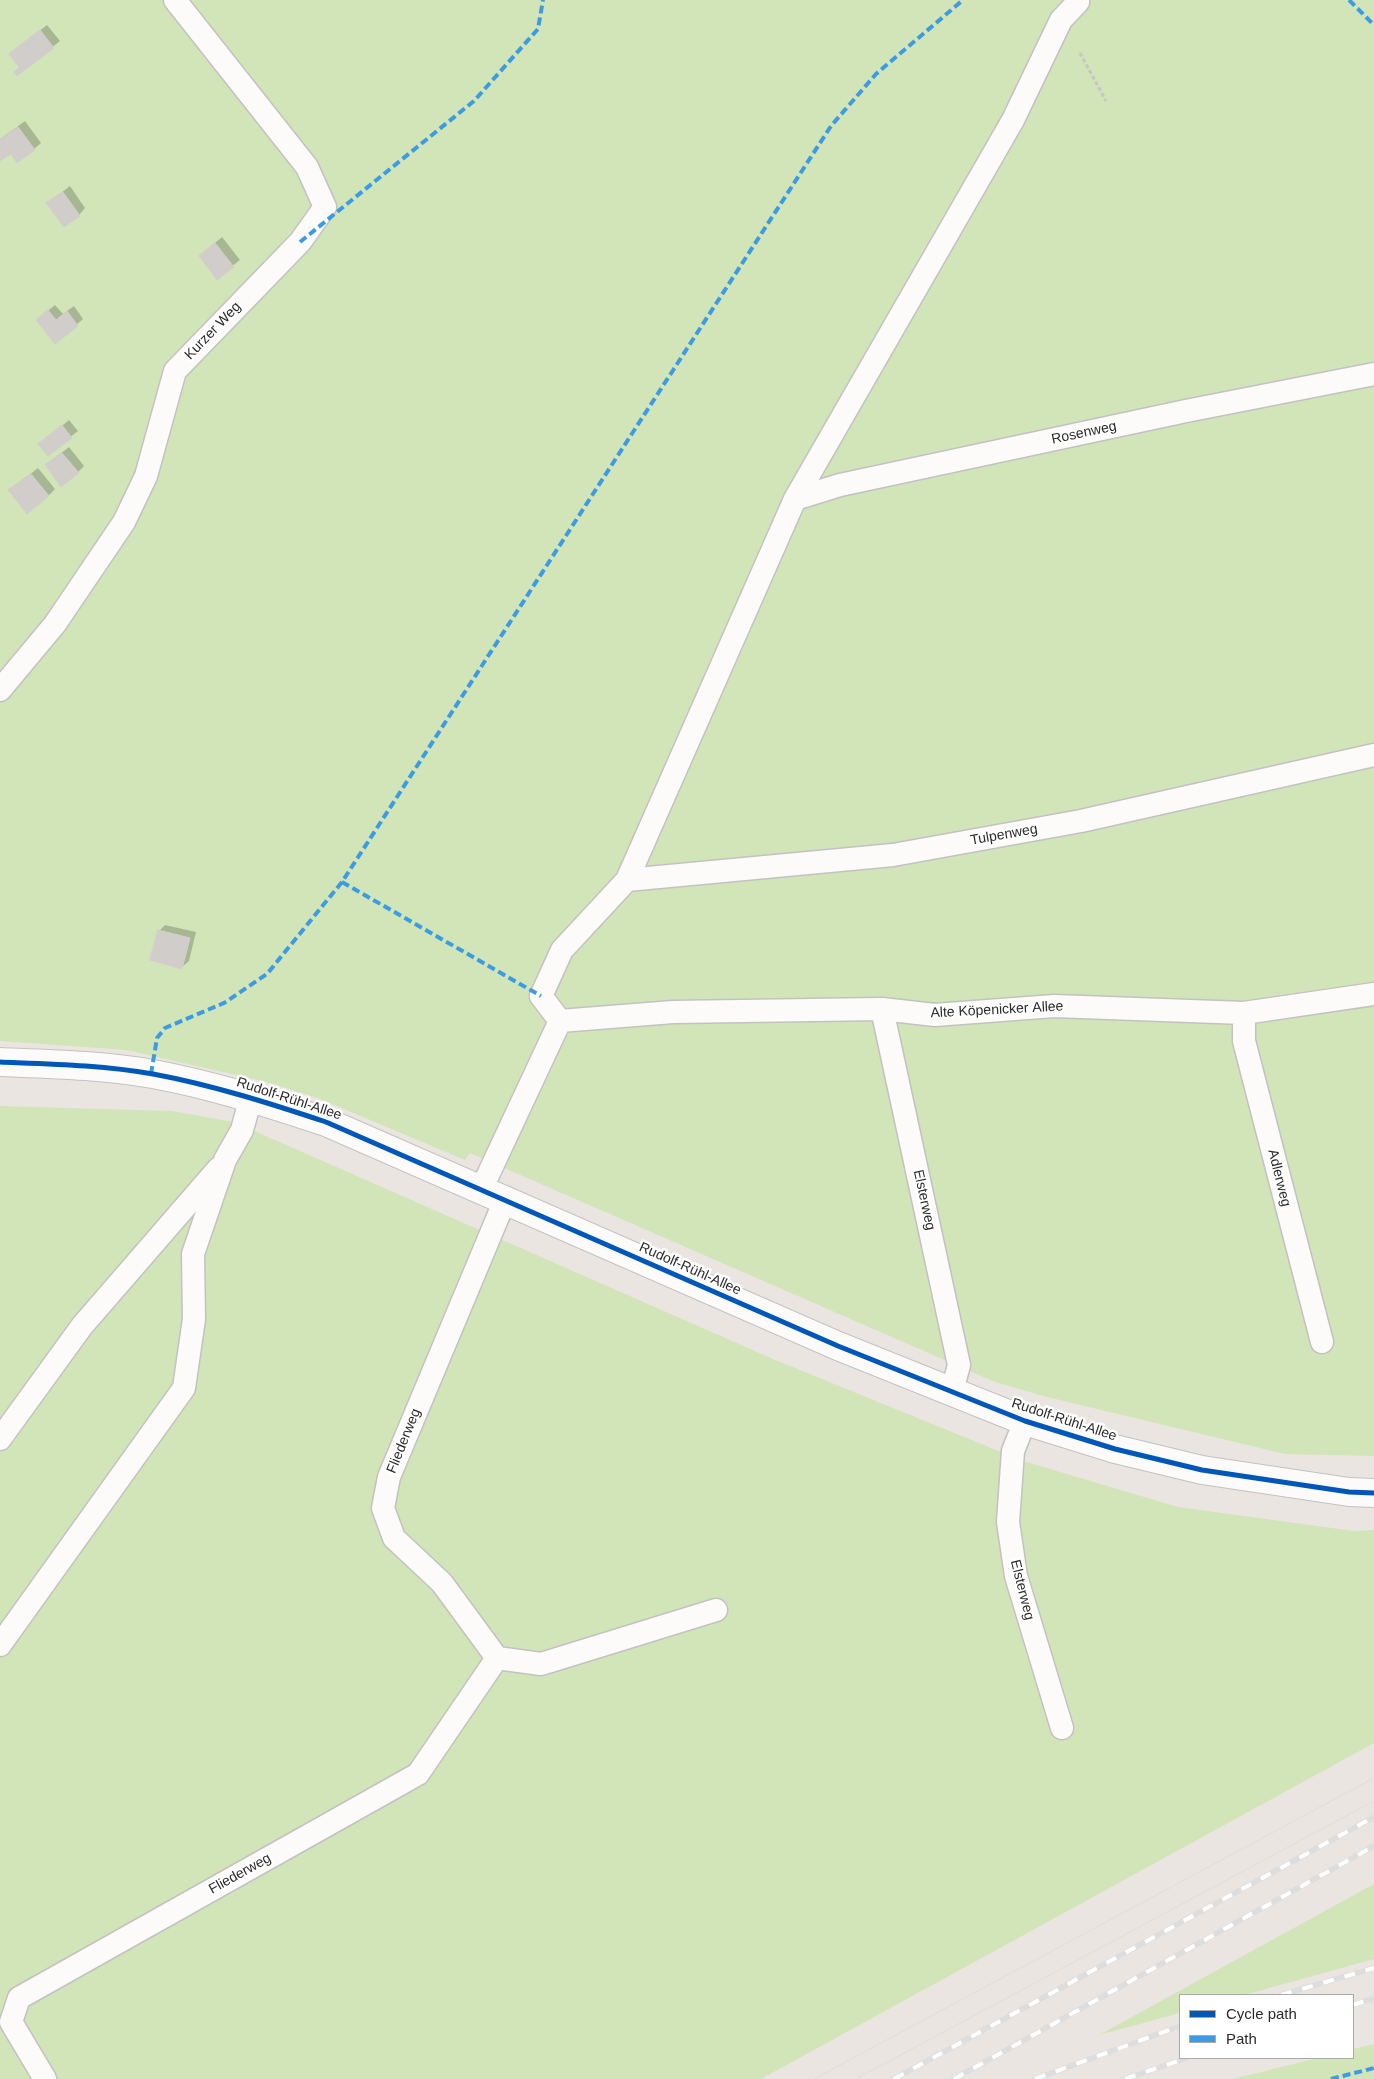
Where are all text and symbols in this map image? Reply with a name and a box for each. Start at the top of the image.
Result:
street label: Kurzer Weg [181,299,245,363]
street label: Rosenweg [1050,418,1118,448]
street label: Tulpenweg [969,821,1039,849]
street label: Alte Köpenicker Allee [930,998,1064,1022]
street label: Rudolf-Rühl-Allee [234,1074,344,1124]
street label: Adlerweg [1264,1148,1294,1208]
street label: Elsterweg [909,1168,939,1232]
street label: Rudolf-Rühl-Allee [636,1239,744,1299]
street label: Rudolf-Rühl-Allee [1009,1395,1119,1445]
street label: Fliederweg [383,1406,425,1476]
street label: Elsterweg [1006,1558,1038,1622]
street label: Fliederweg [206,1850,274,1898]
legend [1179,1994,1354,2059]
text: Cycle path [1226,2005,1297,2022]
text: Path [1226,2030,1257,2047]

